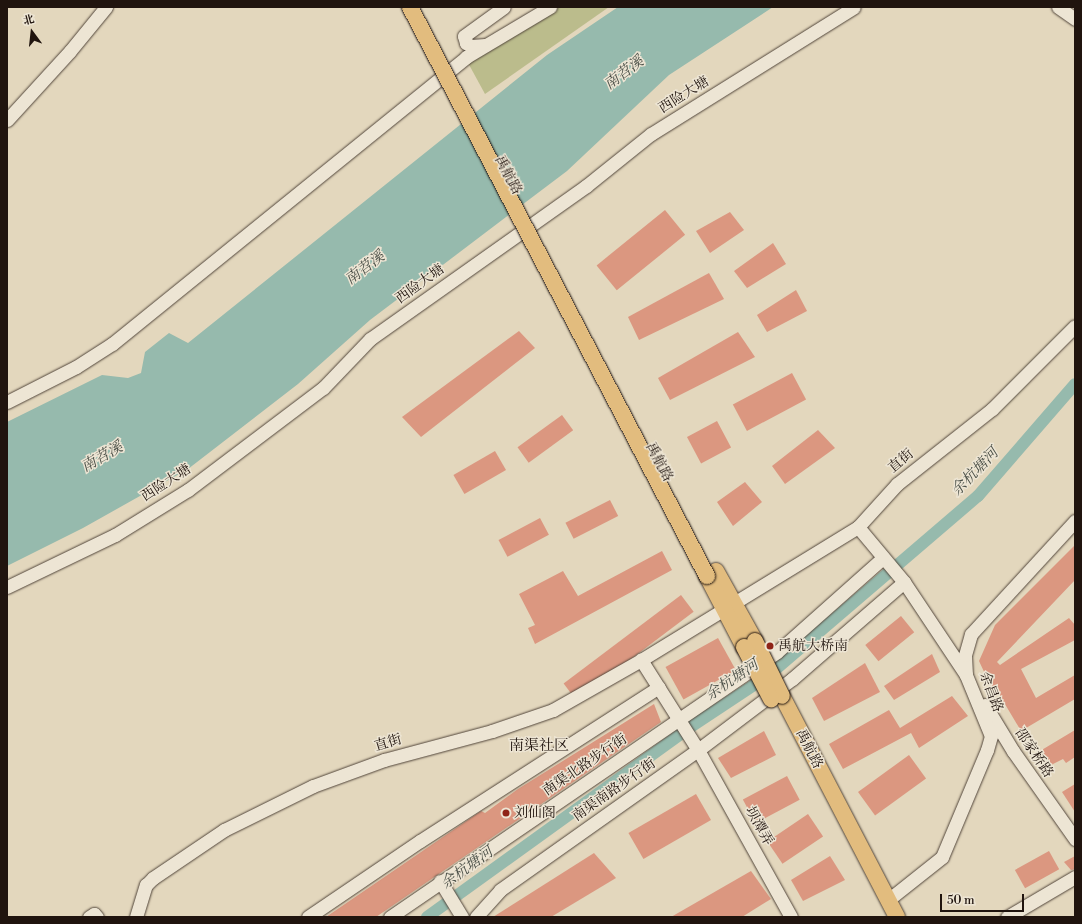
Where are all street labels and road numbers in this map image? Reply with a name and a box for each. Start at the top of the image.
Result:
street label: 西险大塘 [656,73,712,117]
street label: 禹航路 [491,153,525,197]
street label: 西险大塘 [392,261,448,307]
street label: 禹航路 [642,440,676,484]
street label: 直街 [885,446,917,476]
street label: 西险大塘 [138,461,194,505]
street label: 余昌路 [976,669,1006,715]
street label: 邵家桥路 [1011,725,1057,781]
street label: 禹航路 [792,726,826,772]
street label: 直街 [372,731,404,755]
street label: 南渠北路步行街 [540,731,630,799]
street label: 南渠南路步行街 [569,755,659,825]
street label: 坝潭弄 [741,804,777,848]

